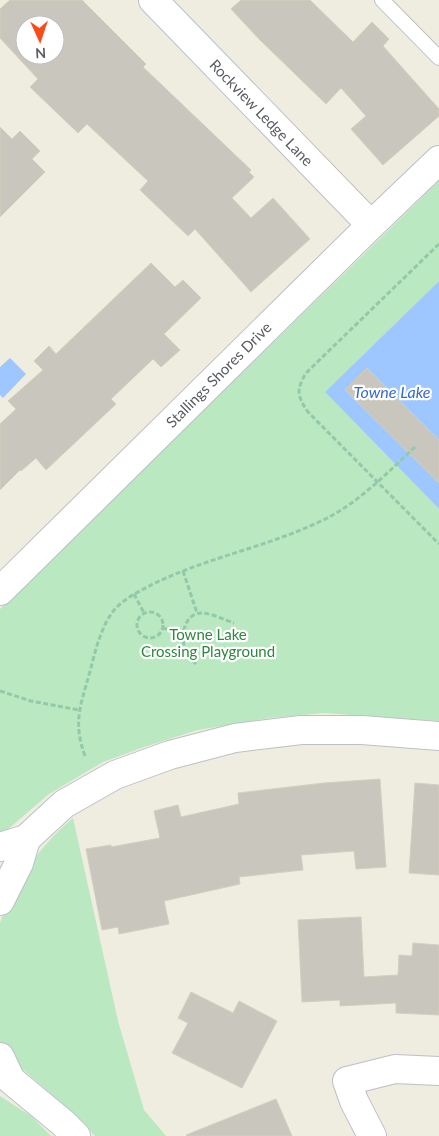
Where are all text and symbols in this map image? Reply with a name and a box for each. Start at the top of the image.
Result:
north arrow [15,15,65,65]
text: N [35,45,47,62]
street label: Rockview Ledge Lane [206,55,317,169]
street label: Stallings Shores Drive [162,318,275,431]
water label: Towne Lake [354,382,431,401]
park label: Towne Lake Crossing Playground [141,625,275,660]

